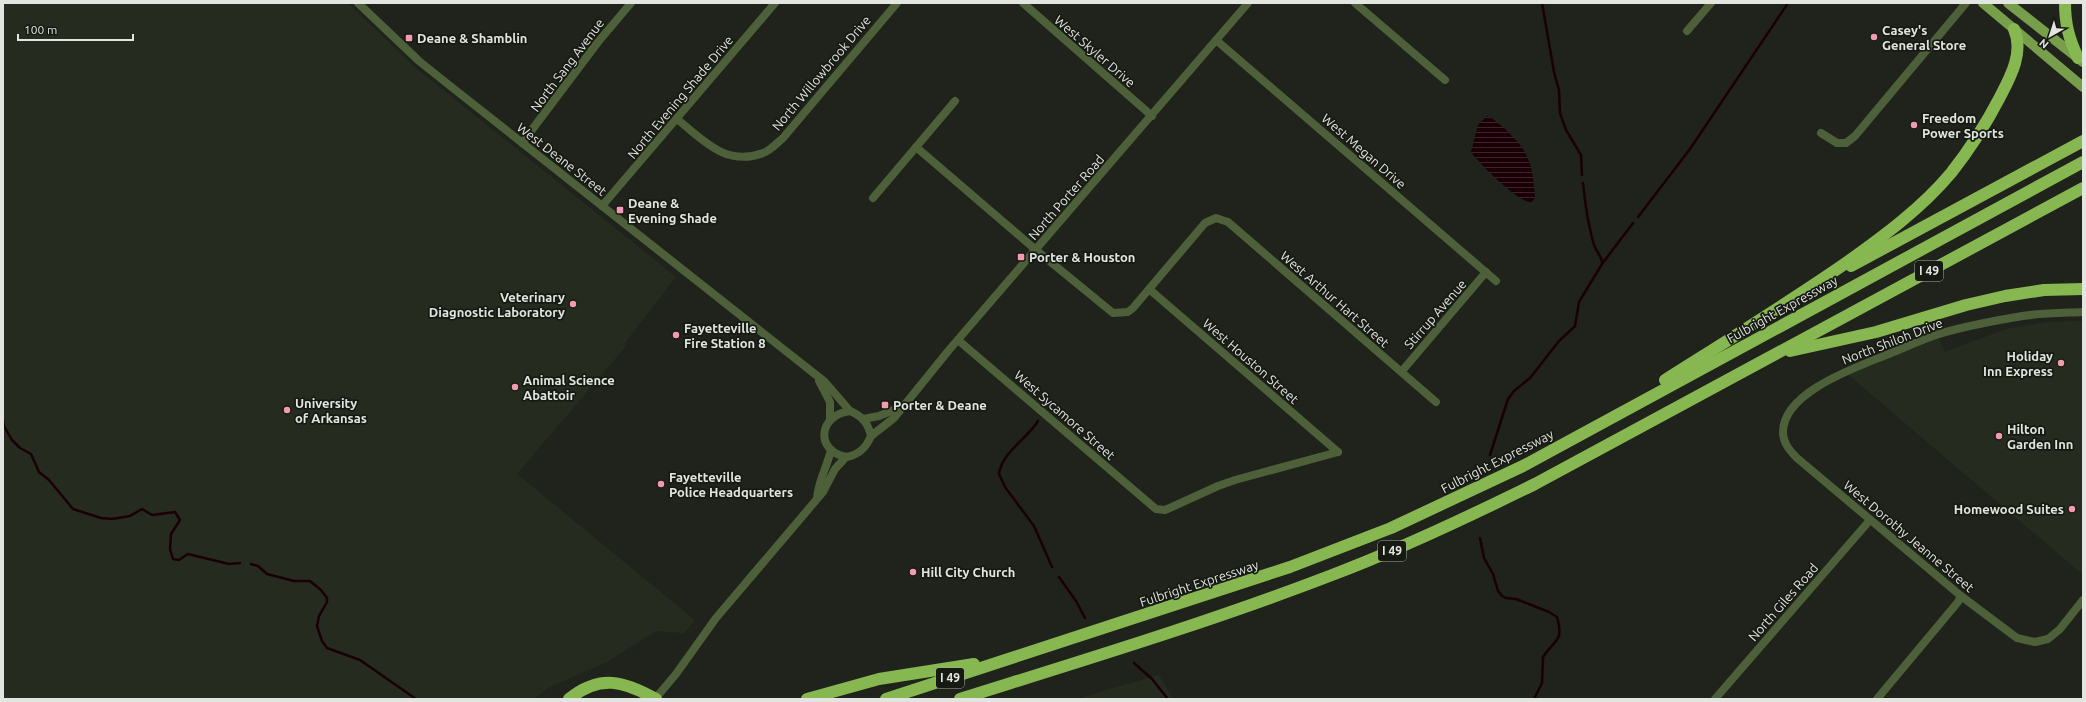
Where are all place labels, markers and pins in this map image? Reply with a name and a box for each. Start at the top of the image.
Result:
place label: Casey's General Store [1882,23,1966,52]
place label: Deane & Shamblin [417,31,527,45]
marker: Casey's General Store [1869,32,1879,42]
marker: Deane & Shamblin [404,33,414,43]
place label: Freedom Power Sports [1922,111,2004,140]
marker: Freedom Power Sports [1909,120,1919,130]
place label: Deane & Evening Shade [628,196,717,225]
marker: Deane & Evening Shade [615,205,625,215]
place label: Porter & Houston [1029,250,1135,264]
marker: Porter & Houston [1016,252,1026,262]
place label: Veterinary Diagnostic Laboratory [429,290,565,319]
marker: Veterinary Diagnostic Laboratory [568,299,578,309]
place label: Fayetteville Fire Station 8 [684,321,766,350]
marker: Fayetteville Fire Station 8 [671,330,681,340]
place label: Holiday Inn Express [1983,349,2053,378]
marker: Holiday Inn Express [2056,358,2066,368]
place label: Animal Science Abattoir [523,373,615,402]
marker: Animal Science Abattoir [510,382,520,392]
place label: University of Arkansas [295,396,367,425]
place label: Porter & Deane [893,398,987,412]
marker: Porter & Deane [880,400,890,410]
marker: University of Arkansas [282,405,292,415]
place label: Hilton Garden Inn [2007,422,2073,451]
marker: Hilton Garden Inn [1994,431,2004,441]
place label: Fayetteville Police Headquarters [669,470,793,499]
marker: Fayetteville Police Headquarters [656,479,666,489]
place label: Homewood Suites [1954,502,2064,516]
marker: Homewood Suites [2067,504,2077,514]
place label: Hill City Church [921,565,1015,579]
marker: Hill City Church [908,567,918,577]

